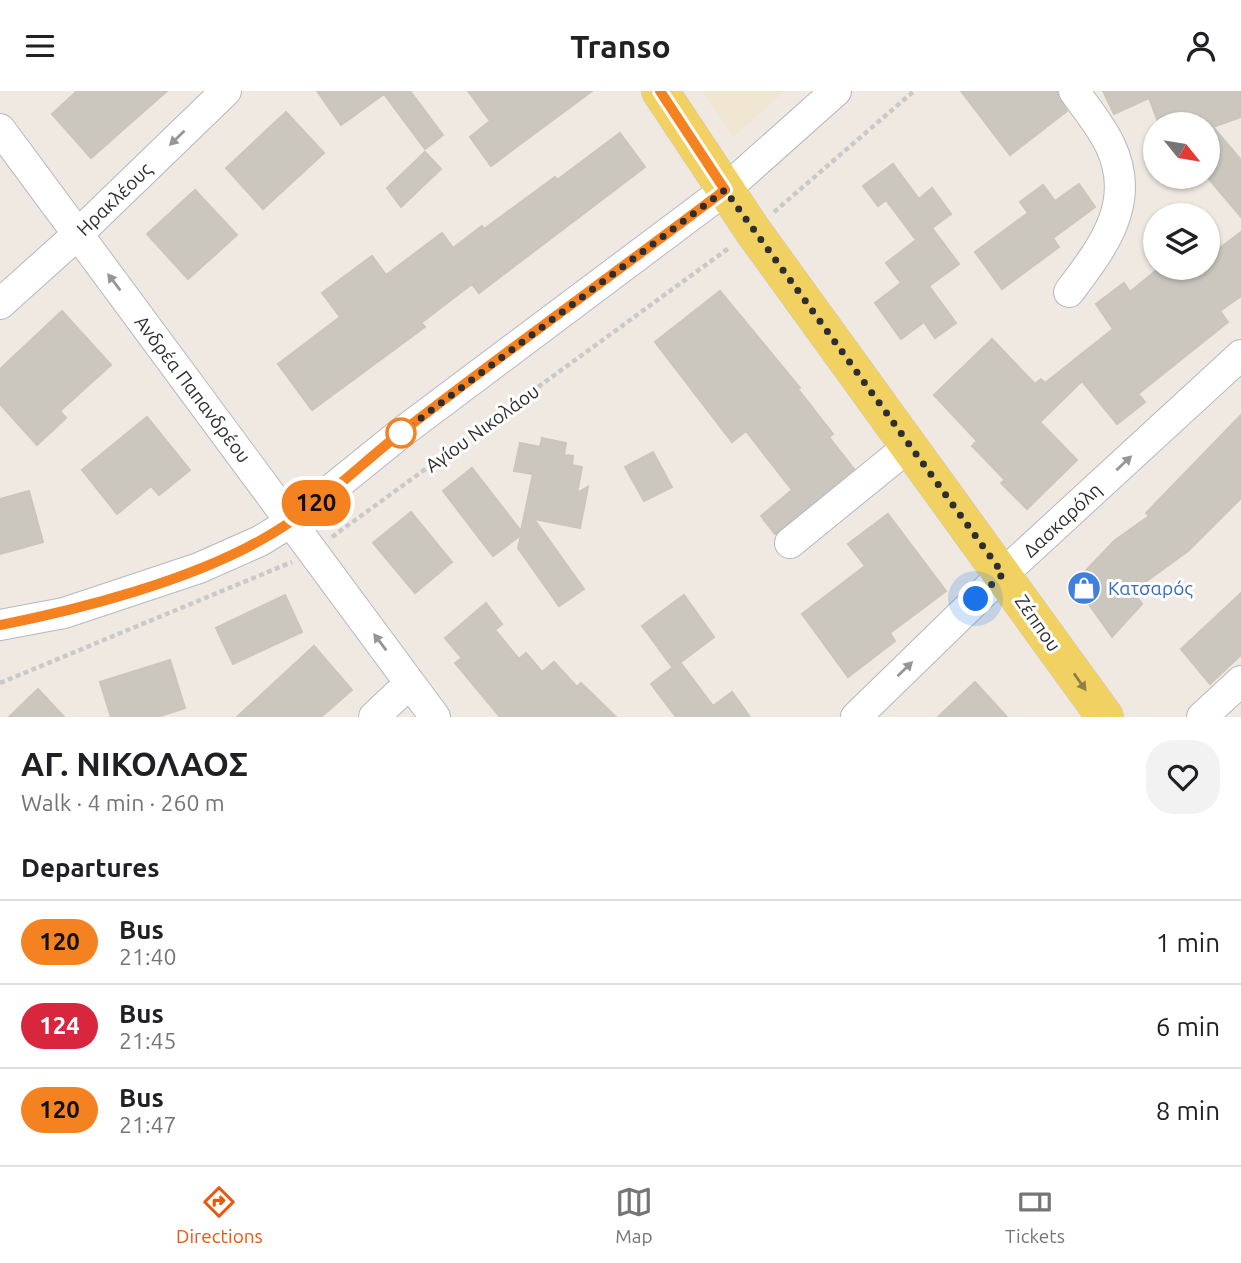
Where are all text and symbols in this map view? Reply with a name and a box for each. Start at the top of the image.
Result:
icon: menu [21,27,59,65]
icon: person [1182,27,1220,65]
text: Transo [570,28,671,64]
north arrow [1143,112,1220,189]
map controls [1143,112,1220,280]
one-way arrow [169,130,186,146]
street label: Ηρακλέους [72,158,156,240]
button: layers [1143,203,1220,280]
one-way arrow [106,274,121,292]
street label: Ανδρέα Παπανδρέου [131,311,255,467]
street label: Αγίου Νικολάου [421,379,543,477]
unlabelled marker [386,418,416,448]
one-way arrow [1115,455,1133,471]
street label: Δασκαρόλη [1018,478,1106,562]
line badge: 120 [276,480,356,526]
text: 120 [296,489,336,516]
shop icon: Κατσαρός [1065,569,1103,607]
place label: Κατσαρός [1108,577,1193,599]
your location [958,581,993,616]
street label: Ζέππου [1011,590,1065,656]
one-way arrow [373,634,388,652]
one-way arrow [896,661,913,678]
one-way arrow [1073,673,1087,692]
button: heart [1146,740,1220,814]
text: ΑΓ. ΝΙΚΟΛΑΟΣ [21,745,248,782]
text: Walk · 4 min · 260 m [21,790,225,815]
text: Departures [21,853,159,882]
text: Bus [119,915,164,944]
text: 120 [39,928,80,955]
text: 1 min [1156,928,1220,957]
text: 21:40 [119,944,177,969]
text: Bus [119,999,164,1028]
text: 124 [39,1012,80,1039]
text: 6 min [1156,1012,1220,1041]
text: 21:45 [119,1028,177,1053]
text: Bus [119,1083,164,1112]
text: 120 [39,1096,80,1123]
text: 8 min [1156,1096,1220,1125]
text: 21:47 [119,1112,177,1137]
tab: Directions [176,1183,263,1247]
tab: Map [615,1183,653,1247]
tab: Tickets [1005,1183,1065,1247]

